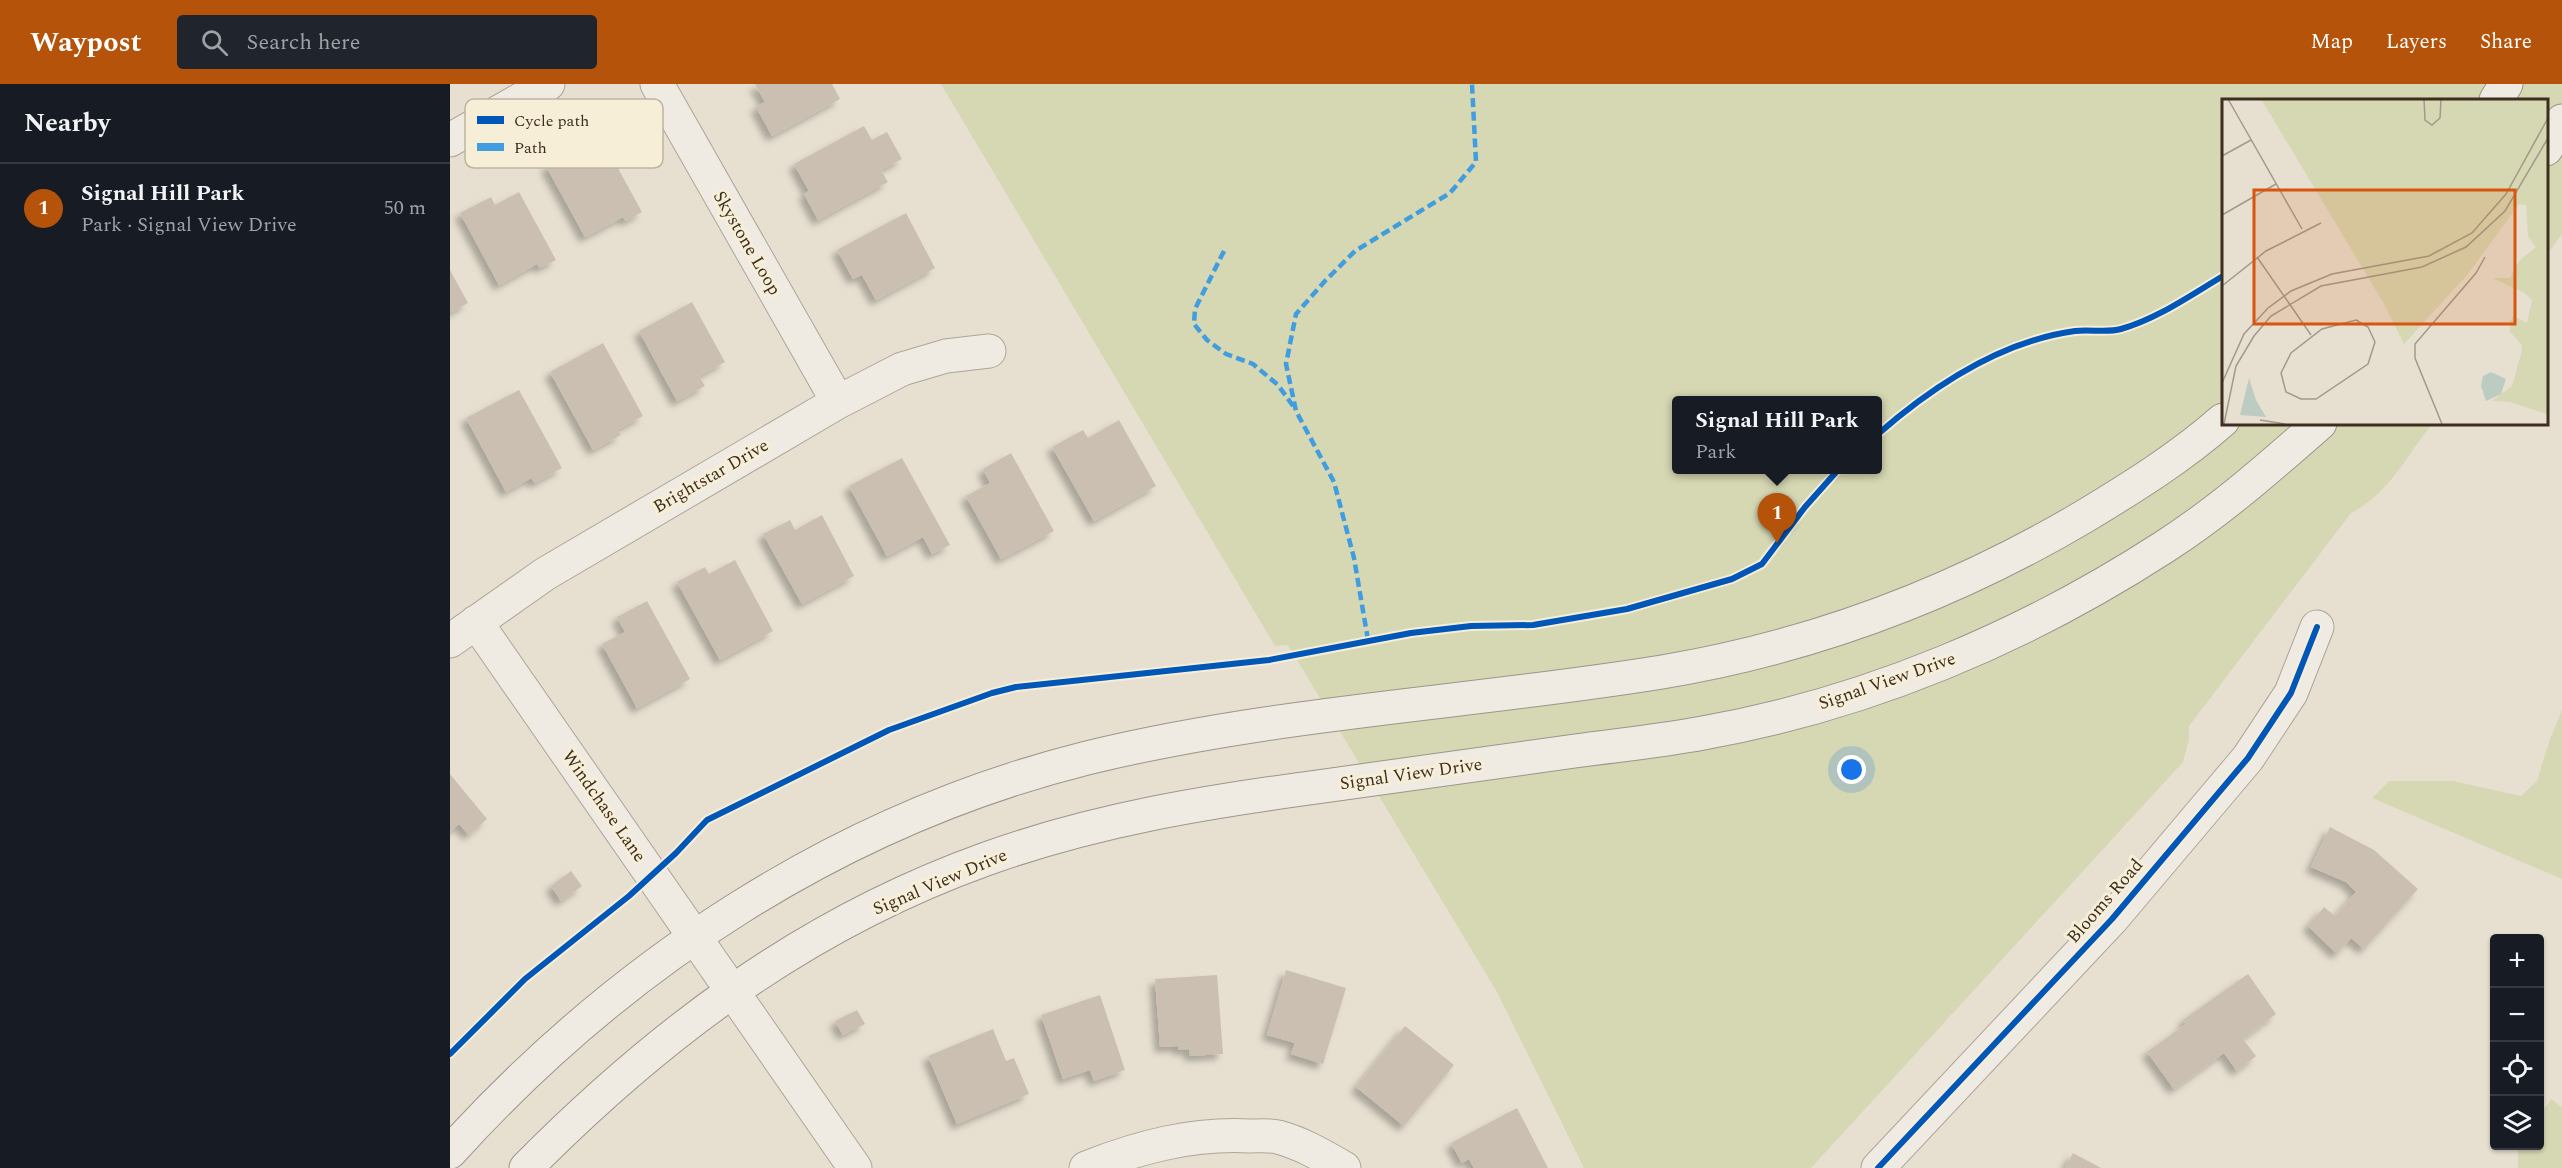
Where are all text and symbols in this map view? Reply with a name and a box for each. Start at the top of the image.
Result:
search box [177,15,597,69]
text: Waypost [30,21,141,64]
icon: search [198,26,231,59]
text: Search here [246,26,361,59]
text: Map [2311,26,2353,58]
text: Layers [2386,26,2447,58]
text: Share [2480,26,2532,58]
legend [465,99,663,168]
inset map [2222,99,2547,424]
text: Nearby [24,103,110,143]
text: Cycle path [514,109,589,133]
text: Path [514,136,547,160]
text: Signal Hill Park [81,177,244,210]
street label: Skystone Loop [706,186,788,300]
text: 1 [38,193,49,223]
text: 50 m [384,193,426,223]
text: Park · Signal View Drive [81,210,297,240]
popup [1672,396,1882,474]
text: Signal Hill Park [1695,404,1859,437]
street label: Brightstar Drive [648,432,774,520]
text: Park [1695,437,1737,467]
pin: 1 [1758,494,1796,543]
street label: Signal View Drive [1815,645,1959,717]
street label: Windchase Lane [555,744,653,868]
street label: Signal View Drive [1338,751,1484,797]
your location [1837,755,1866,784]
street label: Signal View Drive [869,842,1011,922]
street label: Blooms Road [2060,853,2150,949]
map controls [2490,934,2544,1150]
button: + [2490,934,2544,988]
button: − [2490,988,2544,1042]
button: locate [2490,1042,2544,1096]
button: layers [2490,1096,2544,1150]

